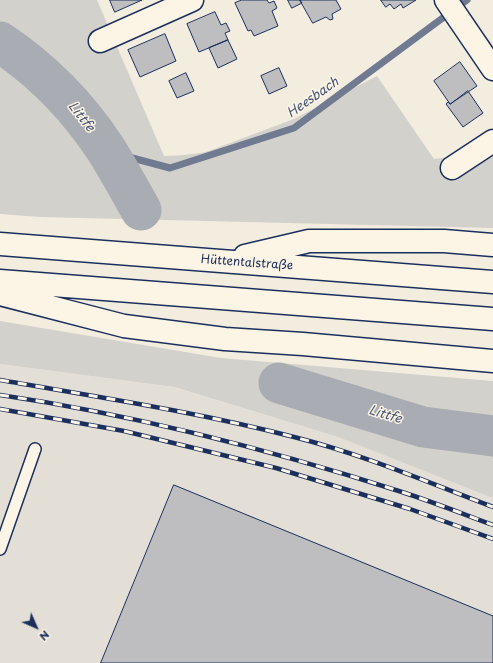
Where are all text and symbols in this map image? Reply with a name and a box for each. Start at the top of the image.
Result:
water label: Heesbach [284,75,342,121]
water label: Littfe [65,99,97,135]
street label: Hüttentalstraße [200,253,294,273]
water label: Littfe [367,403,403,427]
north arrow [16,607,56,647]
text: N [36,627,54,645]

